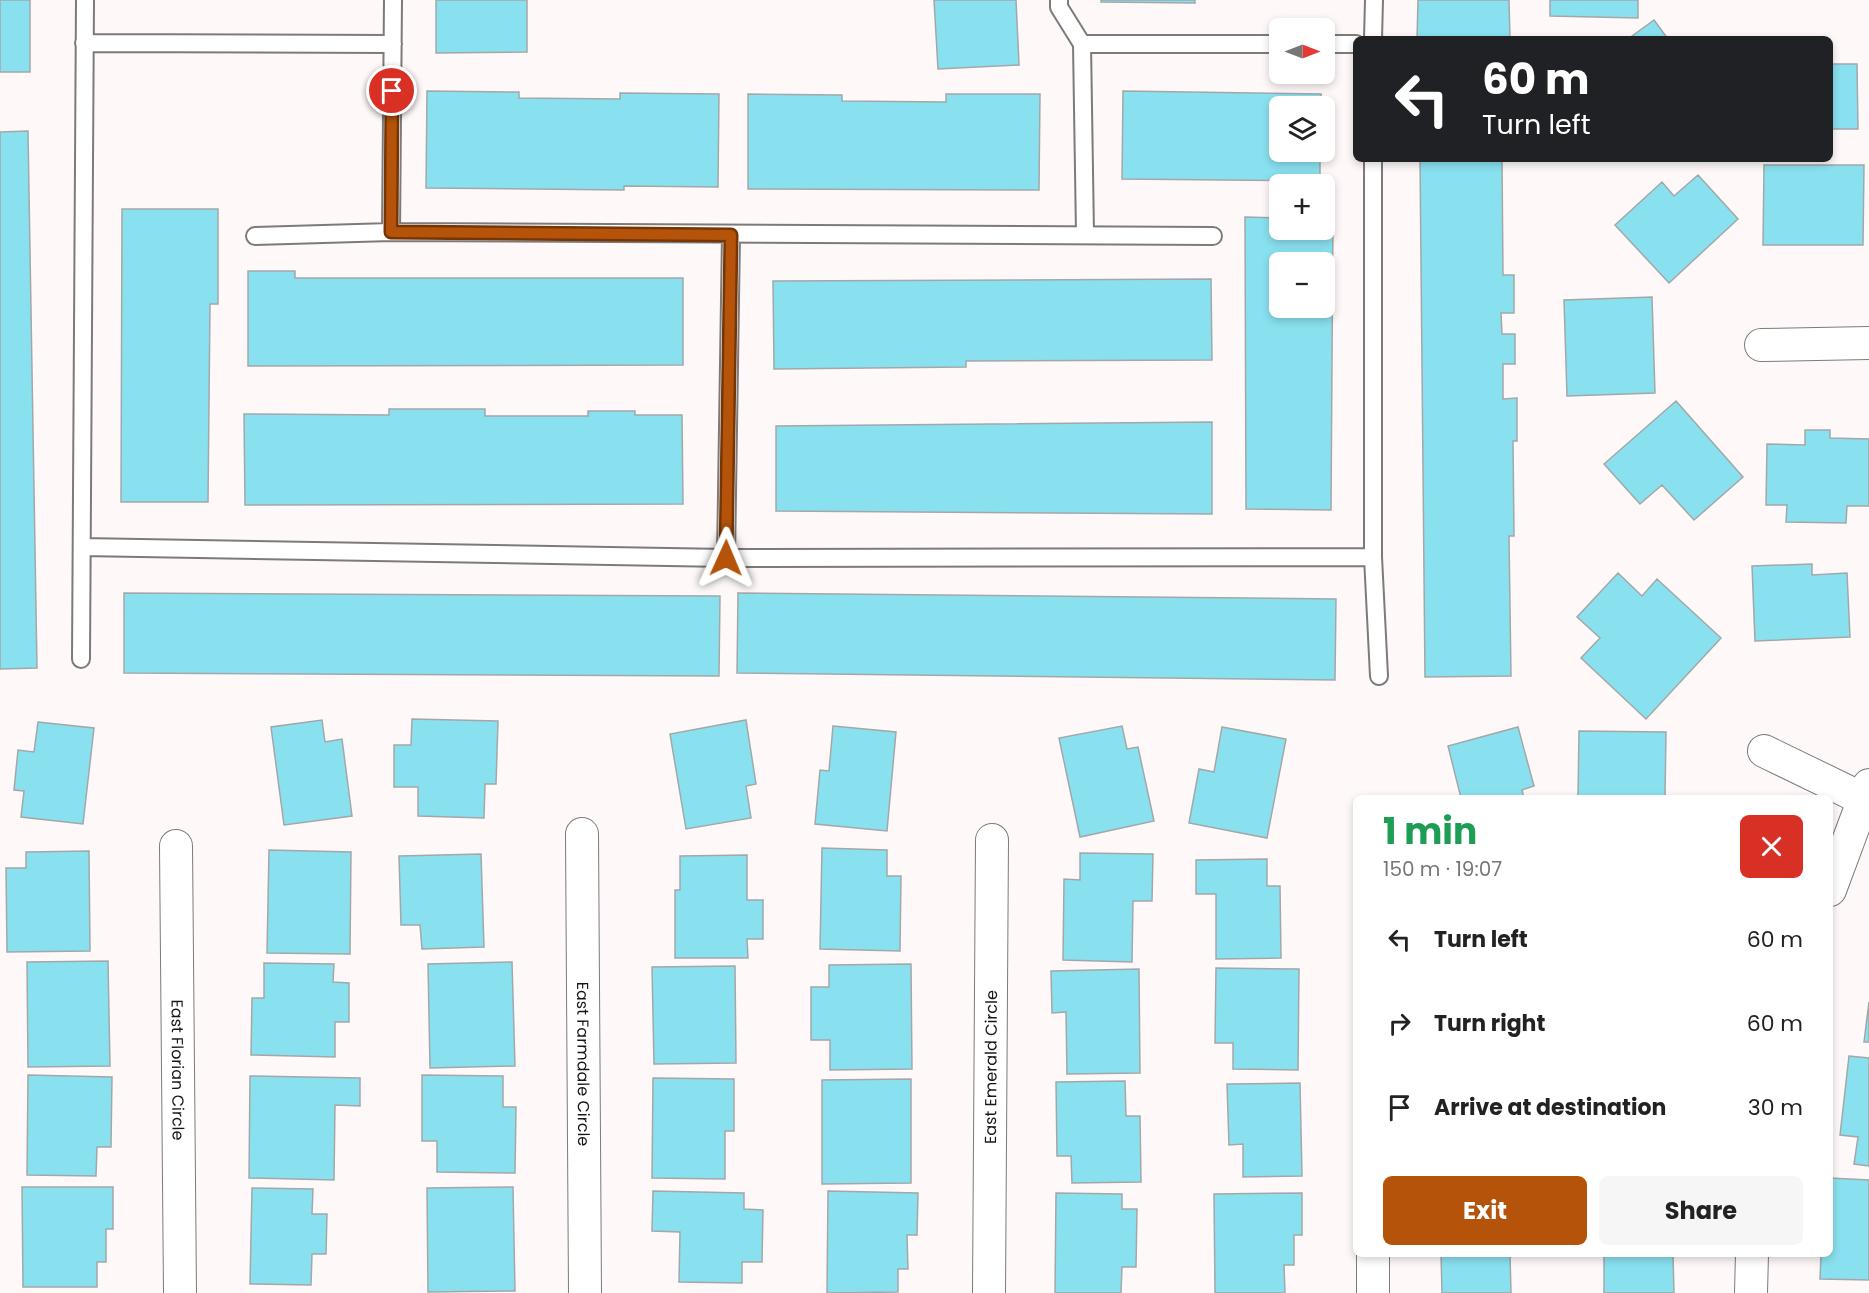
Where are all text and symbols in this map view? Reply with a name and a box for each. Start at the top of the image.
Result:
north arrow [1269,18,1335,84]
map controls [1269,18,1335,318]
text: 60 m [1482,50,1590,109]
icon: left [1383,60,1461,138]
pin [366,65,417,116]
icon: arrive [375,74,408,107]
button: layers [1269,96,1335,162]
text: Turn left [1482,106,1591,143]
button: + [1269,174,1335,240]
button: − [1269,252,1335,318]
position arrow [694,526,758,590]
text: 1 min [1383,806,1477,857]
button: close [1740,815,1803,878]
text: 150 m · 19:07 [1383,855,1502,883]
icon: left [1383,923,1416,956]
text: Turn left [1434,924,1528,955]
text: 60 m [1747,924,1803,955]
street label: East Farmdale Circle [571,982,596,1146]
street label: East Emerald Circle [978,990,1003,1144]
street label: East Florian Circle [166,999,190,1141]
icon: right [1383,1007,1416,1040]
text: Turn right [1434,1008,1545,1039]
text: 60 m [1747,1008,1803,1039]
icon: arrive [1383,1091,1416,1124]
text: Arrive at destination [1434,1092,1666,1123]
text: 30 m [1748,1092,1803,1123]
button: Exit [1383,1176,1587,1245]
button: Share [1599,1176,1803,1245]

